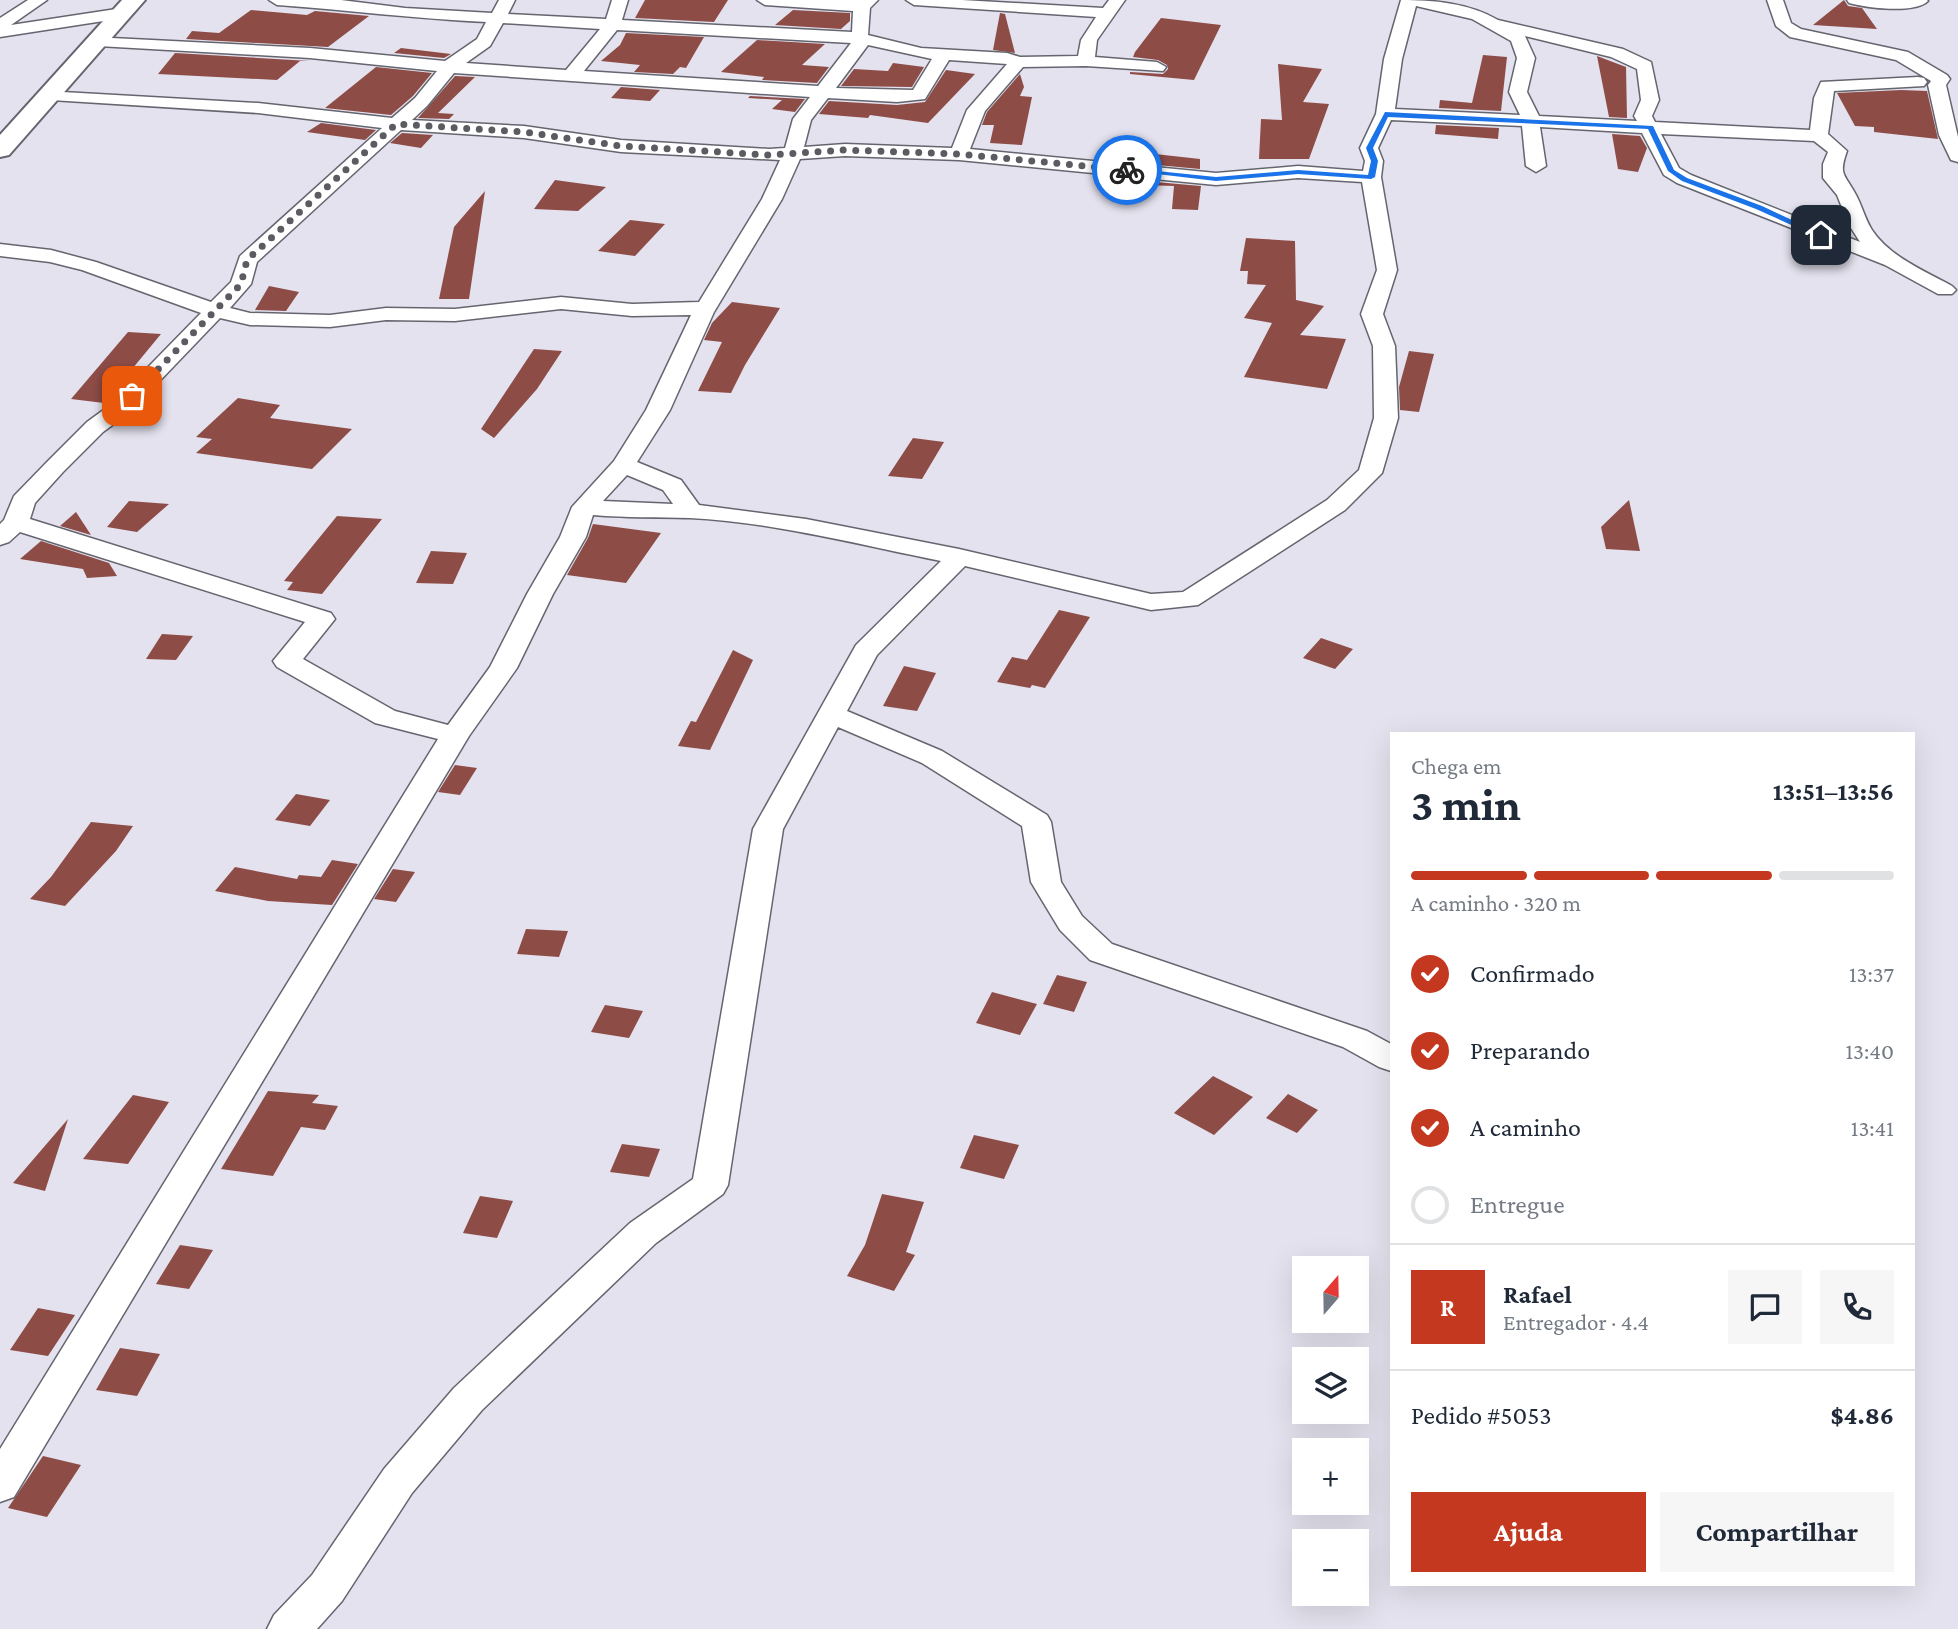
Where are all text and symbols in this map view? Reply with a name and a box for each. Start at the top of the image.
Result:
courier [1092,135,1162,205]
icon: bike [1108,151,1146,189]
pin [1791,205,1851,265]
icon: home [1802,216,1840,254]
pin [102,366,162,426]
icon: bag [113,377,151,415]
text: Chega em [1411,753,1502,779]
text: 13:51–13:56 [1773,777,1894,806]
text: 3 min [1411,779,1521,830]
text: A caminho · 320 m [1411,890,1581,916]
icon: check [1411,955,1449,993]
text: Confirmado [1470,959,1595,988]
text: 13:37 [1849,961,1894,987]
icon: check [1411,1032,1449,1070]
text: Preparando [1470,1036,1590,1065]
text: 13:40 [1845,1038,1894,1064]
icon: check [1411,1109,1449,1147]
text: A caminho [1470,1113,1581,1142]
text: 13:41 [1851,1115,1894,1141]
text: Entregue [1470,1190,1565,1219]
north arrow [1292,1256,1368,1334]
map controls [1292,1256,1369,1606]
button: chat [1728,1270,1802,1344]
button: phone [1820,1270,1894,1344]
text: Rafael [1503,1280,1572,1309]
text: R [1440,1293,1456,1322]
text: Entregador · 4.4 [1503,1309,1649,1335]
button: layers [1292,1347,1369,1424]
text: Pedido #5053 [1411,1401,1552,1430]
text: $4.86 [1830,1401,1894,1430]
button: + [1292,1438,1369,1515]
button: Ajuda [1411,1492,1646,1572]
button: Compartilhar [1660,1492,1894,1572]
button: − [1292,1529,1369,1606]

